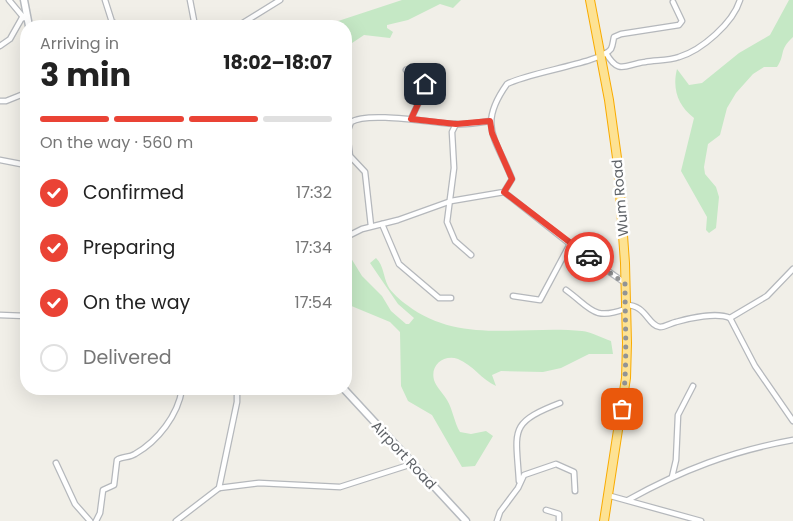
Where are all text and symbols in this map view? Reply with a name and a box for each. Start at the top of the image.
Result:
text: Arriving in [40,32,119,55]
text: 18:02–18:07 [223,49,332,76]
text: 3 min [40,52,131,97]
pin [404,63,446,105]
icon: home [411,70,439,98]
text: On the way · 560 m [40,131,193,154]
street label: Wum Road [607,159,633,237]
icon: check [40,179,68,207]
text: Confirmed [83,179,184,206]
text: 17:32 [296,181,332,204]
courier [564,232,614,282]
icon: check [40,234,68,262]
text: Preparing [83,234,175,261]
text: 17:34 [295,236,332,259]
icon: car [575,243,603,271]
icon: check [40,289,68,317]
text: On the way [83,289,190,316]
text: 17:54 [295,291,332,314]
text: Delivered [83,344,172,371]
pin [601,388,643,430]
icon: bag [608,395,636,423]
street label: Airport Road [367,416,441,494]

